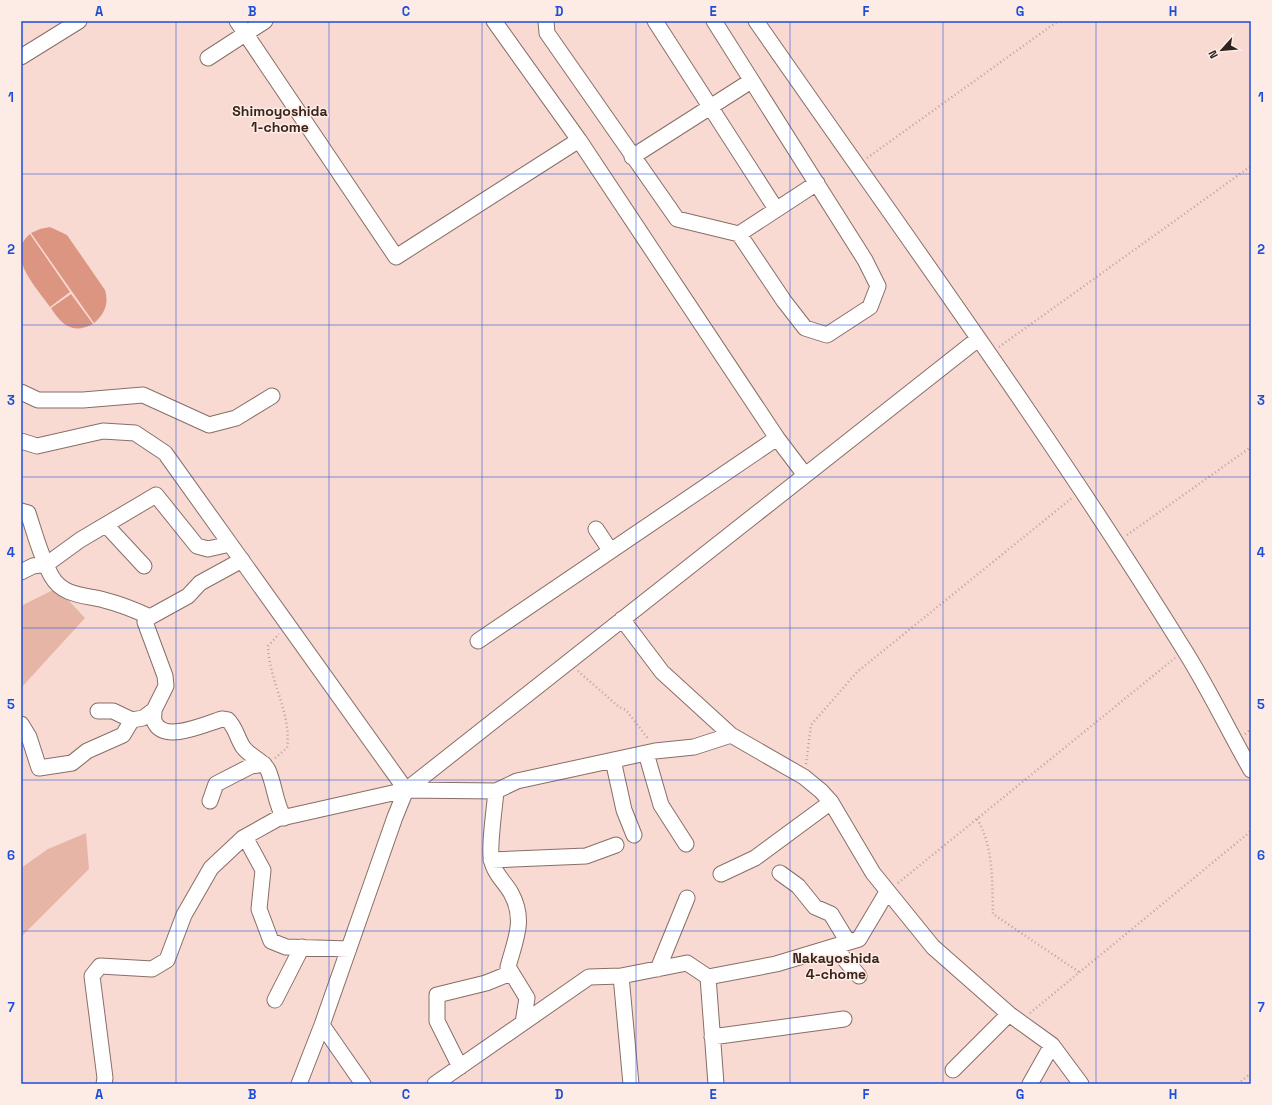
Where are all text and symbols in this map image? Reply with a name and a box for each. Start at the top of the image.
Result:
text: A [95,3,104,20]
text: B [248,3,257,20]
text: C [402,3,410,20]
text: D [555,3,564,20]
text: E [709,3,717,20]
text: F [863,3,870,20]
text: G [1016,3,1024,20]
text: H [1169,3,1177,20]
north arrow [1202,30,1242,70]
text: N [1205,48,1221,61]
text: 1 [8,89,14,106]
text: 1 [1258,89,1264,106]
district label: Shimoyoshida 1-chome [232,102,328,136]
text: 2 [7,241,15,258]
text: 2 [1257,241,1265,258]
text: 3 [7,392,15,409]
text: 3 [1257,392,1265,409]
text: 4 [7,544,15,561]
text: 4 [1257,544,1265,561]
text: 5 [7,696,15,713]
text: 5 [1257,696,1265,713]
text: 6 [7,847,15,864]
text: 6 [1257,847,1265,864]
district label: Nakayoshida 4-chome [792,949,880,983]
text: 7 [7,999,15,1016]
text: 7 [1257,999,1265,1016]
text: A [95,1086,104,1103]
text: B [248,1086,257,1103]
text: C [402,1086,410,1103]
text: D [555,1086,564,1103]
text: E [709,1086,717,1103]
text: F [863,1086,870,1103]
text: G [1016,1086,1024,1103]
text: H [1169,1086,1177,1103]

